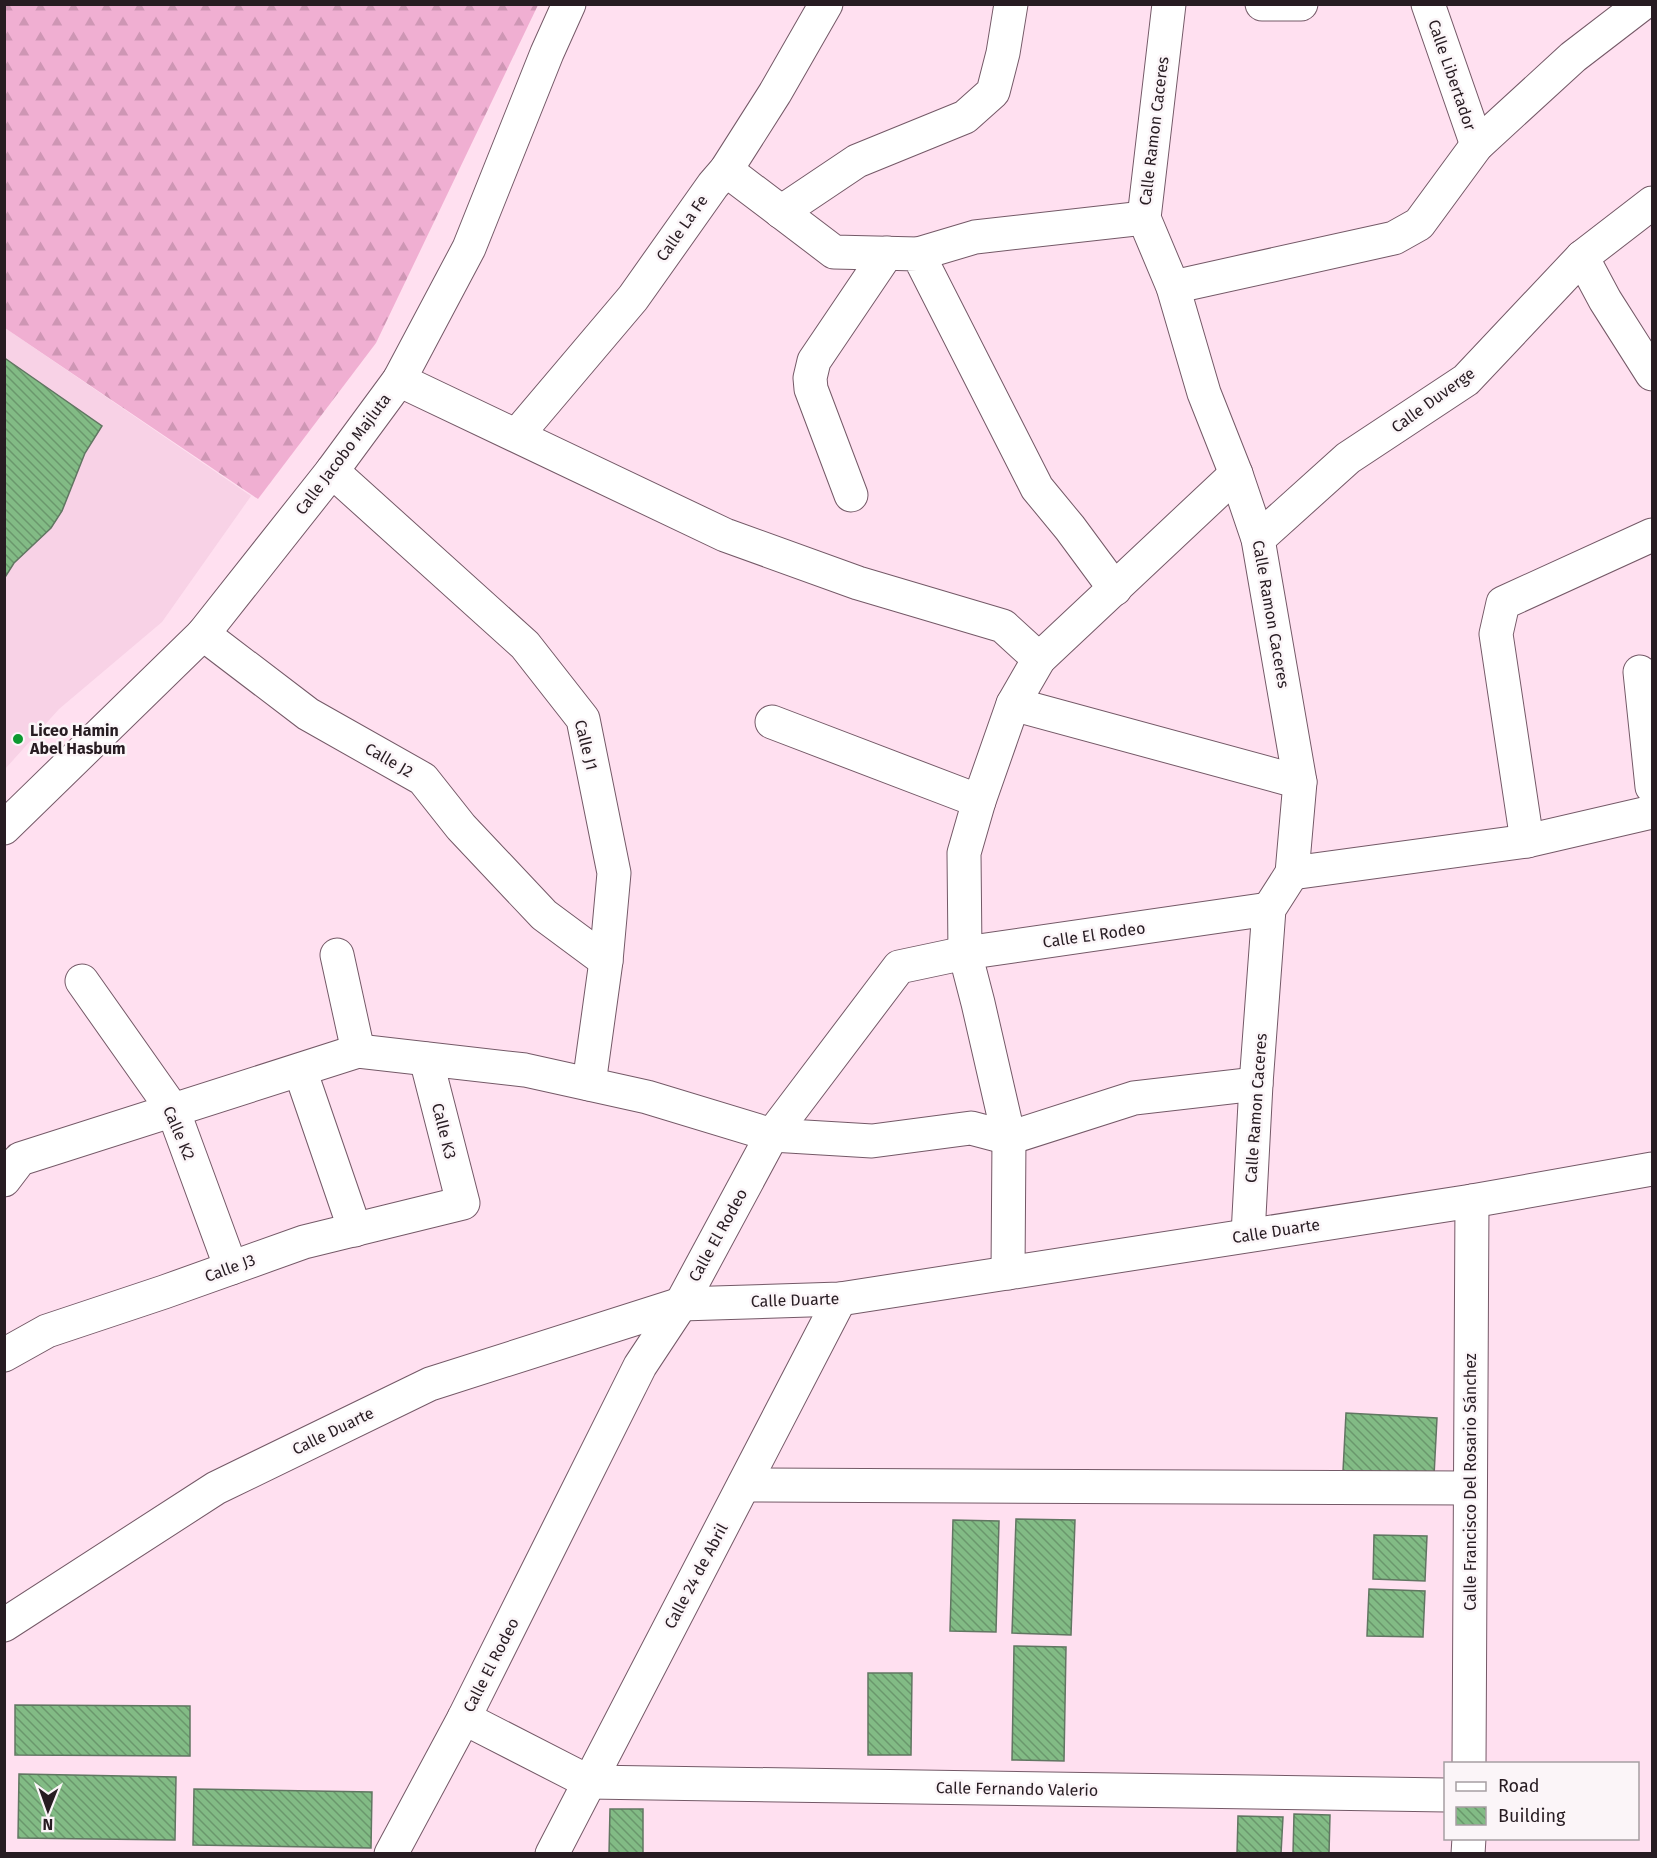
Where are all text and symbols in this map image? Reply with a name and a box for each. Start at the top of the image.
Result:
street label: Calle Libertador [1424,17,1480,134]
street label: Calle Ramon Caceres [1135,55,1173,207]
street label: Calle La Fe [652,191,712,265]
street label: Calle Duverge [1388,363,1478,437]
street label: Calle Jacobo Majluta [291,390,395,518]
street label: Calle Ramon Caceres [1249,539,1293,689]
street label: Calle J1 [571,718,601,772]
place label: Liceo Hamin Abel Hasbum [29,721,126,758]
marker: Liceo Hamin Abel Hasbum [11,732,25,746]
street label: Calle J2 [362,739,417,781]
street label: Calle El Rodeo [1041,918,1147,952]
street label: Calle Ramon Caceres [1241,1033,1271,1183]
street label: Calle K3 [428,1101,460,1161]
street label: Calle K2 [159,1103,199,1163]
street label: Calle El Rodeo [685,1185,751,1285]
street label: Calle Duarte [1231,1215,1321,1247]
street label: Calle J3 [202,1250,258,1286]
street label: Calle Duarte [751,1289,839,1311]
street label: Calle Francisco Del Rosario Sánchez [1461,1353,1480,1611]
street label: Calle Duarte [289,1403,377,1459]
street label: Calle 24 de Abril [660,1520,732,1632]
street label: Calle El Rodeo [459,1615,523,1715]
legend [1444,1762,1639,1840]
text: Road [1498,1775,1540,1797]
street label: Calle Fernando Valerio [936,1778,1098,1800]
north arrow [18,1780,78,1840]
text: Building [1498,1805,1566,1827]
text: N [42,1815,53,1834]

